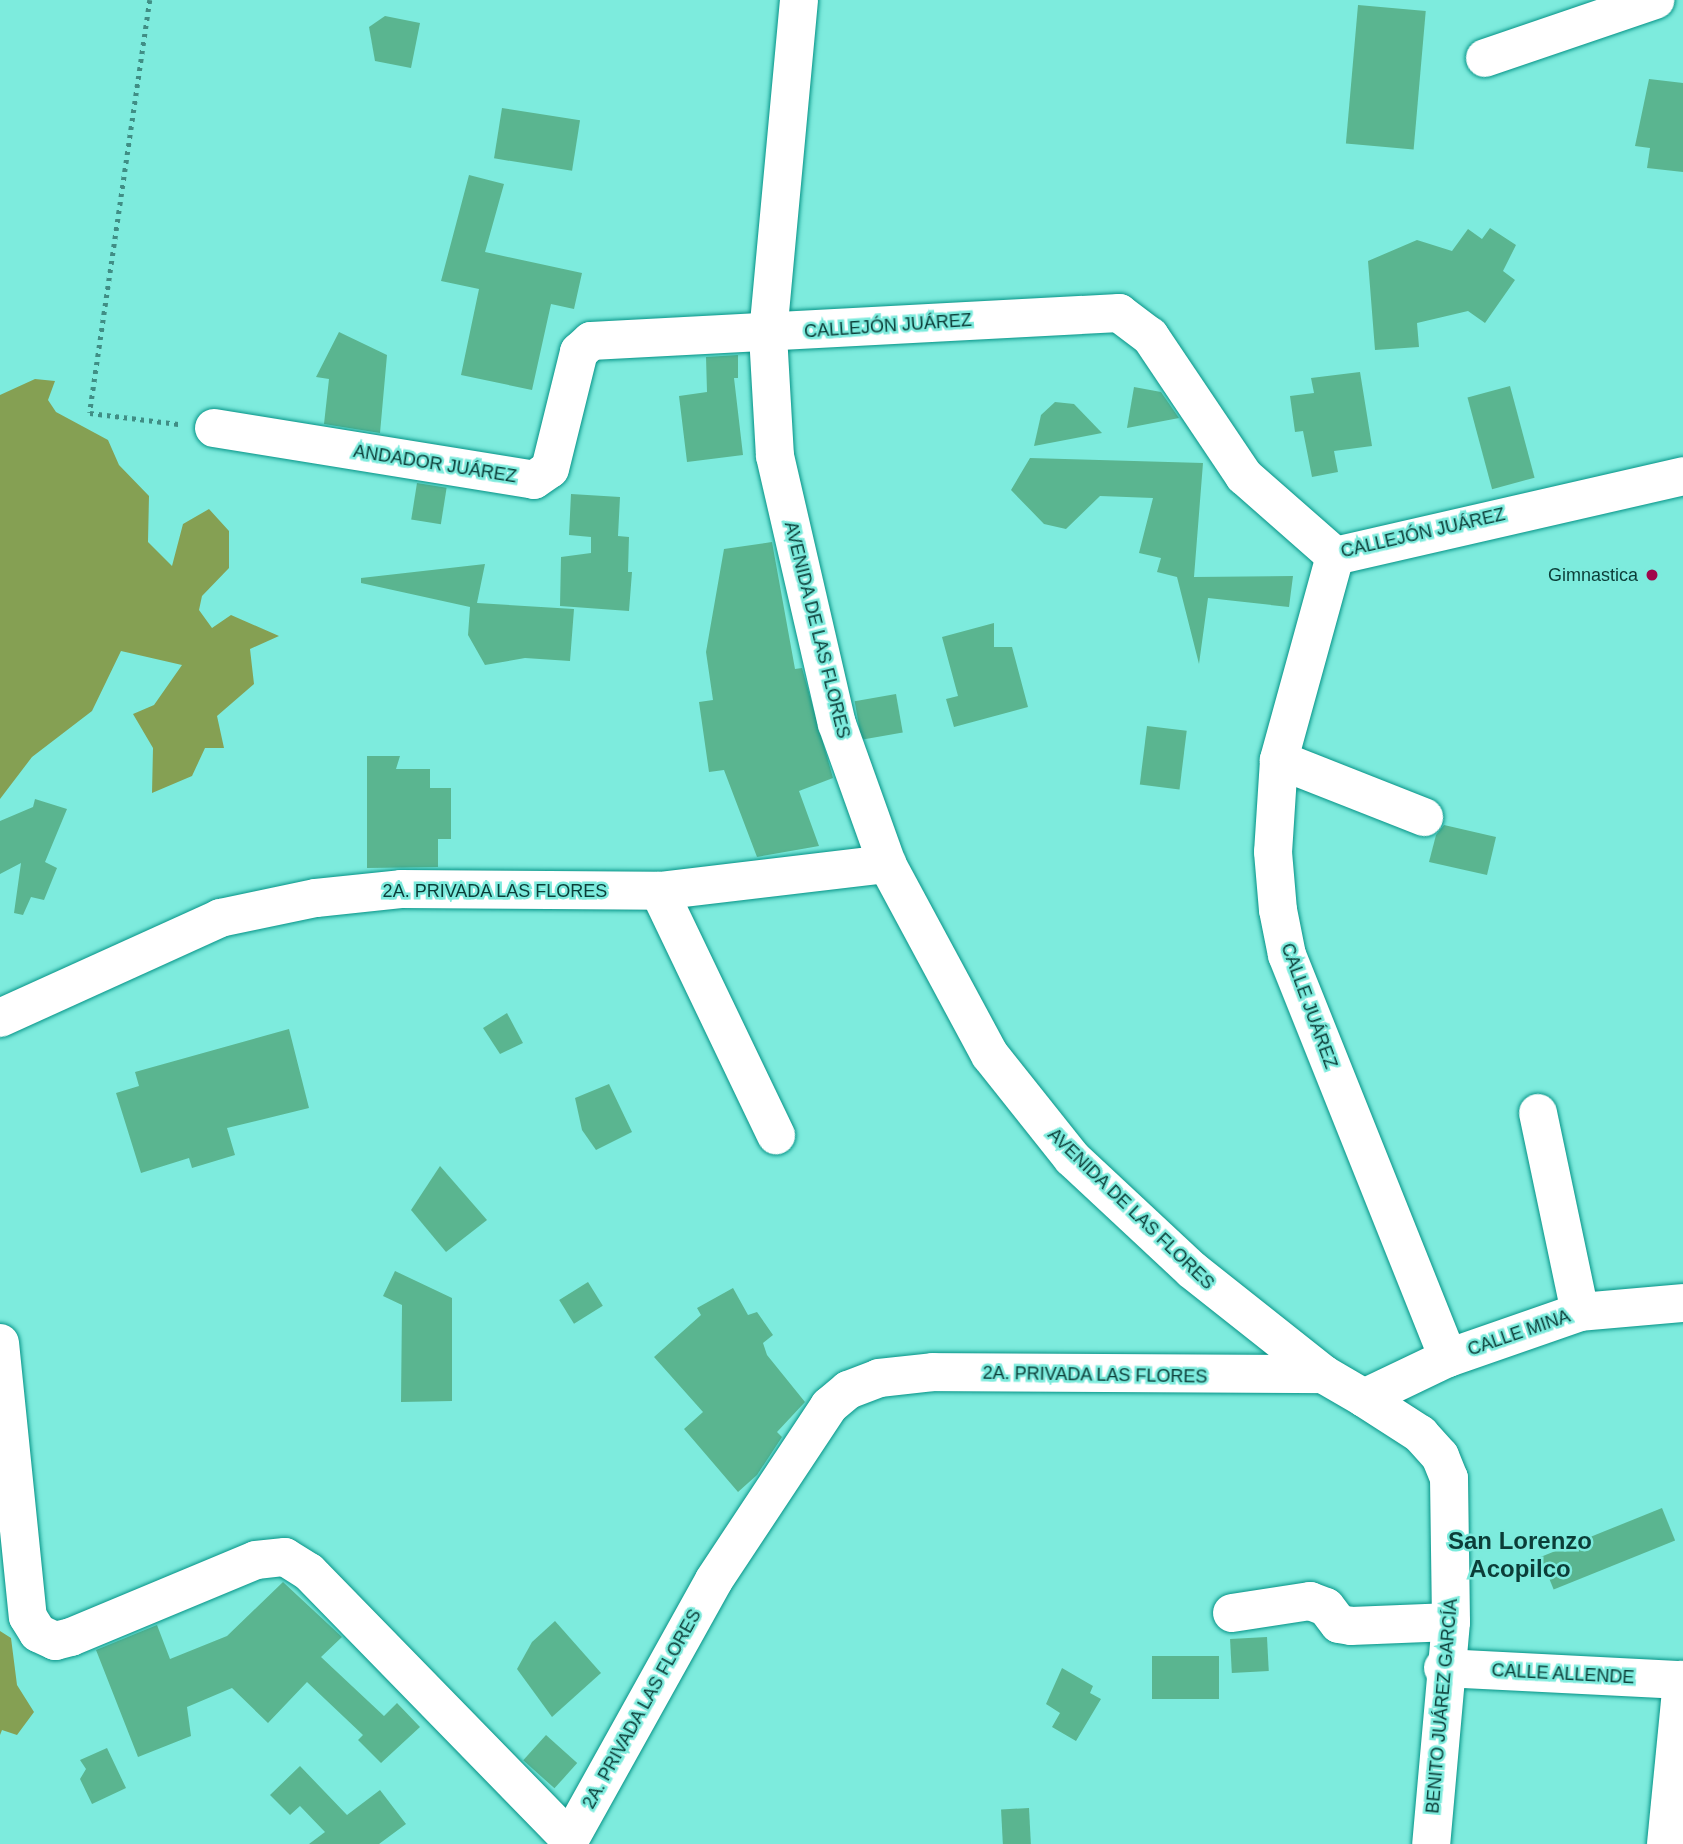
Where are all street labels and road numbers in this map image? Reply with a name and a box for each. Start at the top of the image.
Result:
street label: CALLEJÓN JUÁREZ [803,309,973,343]
street label: ANDADOR JUÁREZ [352,440,518,488]
street label: CALLEJÓN JUÁREZ [1339,504,1507,562]
street label: AVENIDA DE LAS FLORES [779,519,855,741]
street label: 2A. PRIVADA LAS FLORES [382,880,608,902]
street label: CALLE JUÁREZ [1276,940,1342,1072]
street label: AVENIDA DE LAS FLORES [1043,1124,1219,1294]
street label: CALLE MINA [1465,1305,1573,1361]
street label: 2A. PRIVADA LAS FLORES [982,1362,1208,1388]
street label: BENITO JUÁREZ GARCÍA [1422,1598,1462,1814]
street label: 2A. PRIVADA LAS FLORES [578,1605,706,1813]
street label: CALLE ALLENDE [1490,1659,1636,1689]

